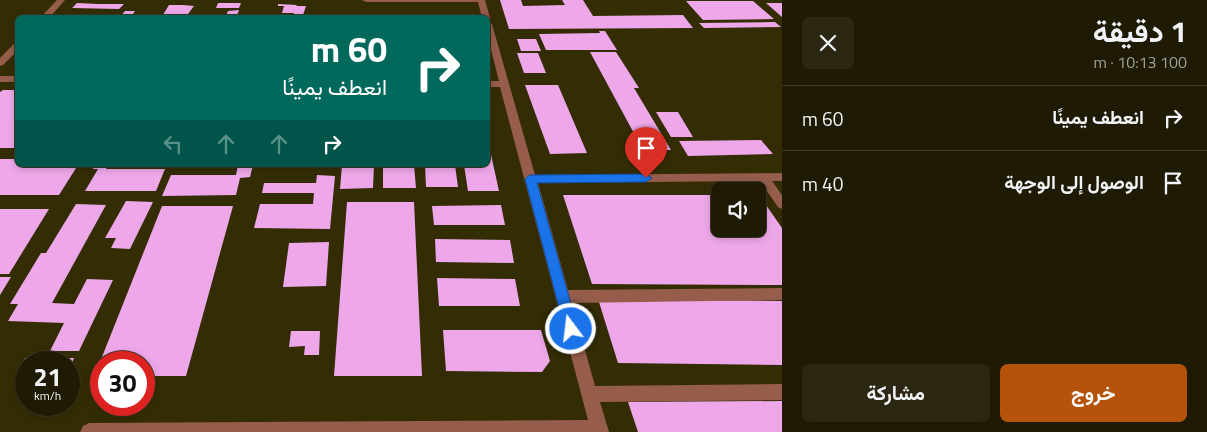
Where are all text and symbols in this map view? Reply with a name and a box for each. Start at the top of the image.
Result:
text: 1 دقيقة [1093,8,1187,54]
button: close [802,17,854,69]
text: 60 m [311,22,387,76]
icon: right [405,35,470,100]
text: 100 m · 10:13 [1093,50,1187,74]
text: انعطف يمينًا [282,70,387,104]
text: انعطف يمينًا [1052,102,1144,131]
text: 60 m [802,104,843,133]
icon: right [1159,104,1187,132]
pin [625,127,667,178]
icon: left [159,130,187,158]
icon: ahead [212,130,240,158]
icon: ahead [265,130,293,158]
icon: right [318,130,346,158]
icon: arrive [632,134,660,162]
text: الوصول إلى الوجهة [1004,167,1144,196]
text: 40 m [802,169,843,198]
icon: arrive [1159,169,1187,197]
map controls [711,182,766,237]
button: sound [711,182,766,237]
position arrow [544,302,596,354]
speed limit sign: 30 [90,351,155,416]
text: 21 [33,358,62,396]
button: مشاركة [802,364,990,422]
button: خروج [1000,364,1187,422]
text: km/h [34,386,61,405]

